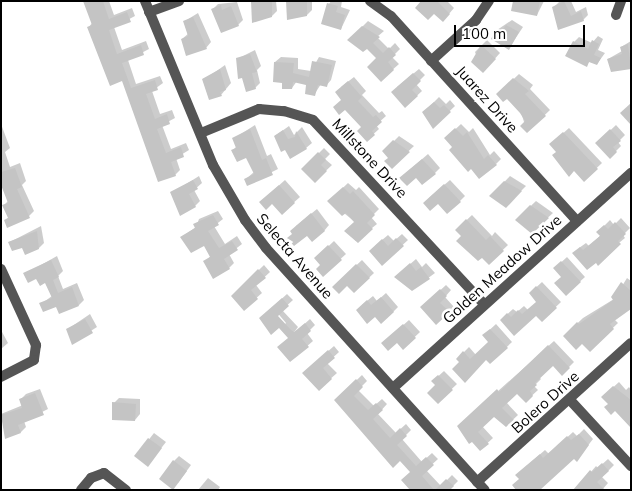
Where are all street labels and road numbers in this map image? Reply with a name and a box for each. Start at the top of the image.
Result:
street label: Juarez Drive [452,62,522,136]
street label: Millstone Drive [329,115,411,201]
street label: Selecta Avenue [253,210,337,302]
street label: Golden Meadow Drive [439,211,565,327]
street label: Bolero Drive [508,367,582,437]

